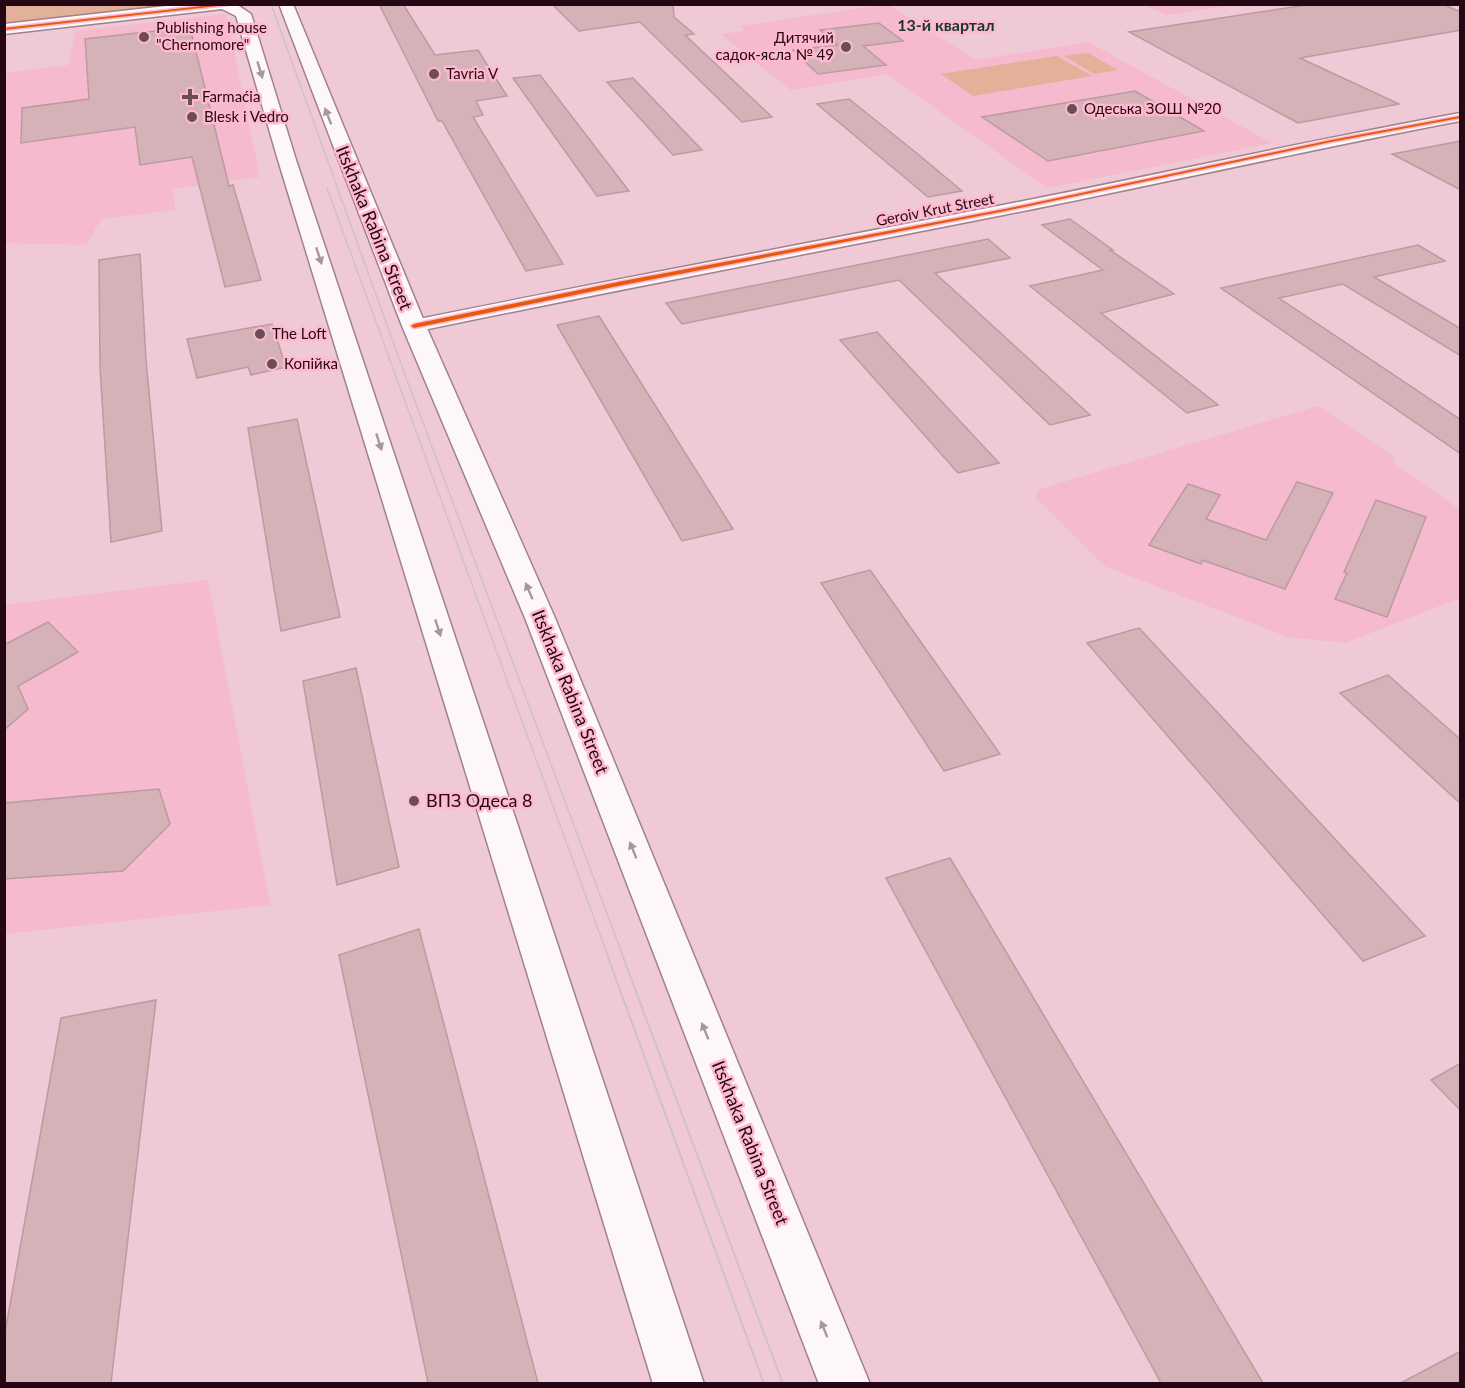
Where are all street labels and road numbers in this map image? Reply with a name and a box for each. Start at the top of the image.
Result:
street label: Itskhaka Rabina Street [332,142,418,314]
street label: Geroiv Krut Street [874,189,996,229]
street label: Itskhaka Rabina Street [528,606,614,778]
street label: Itskhaka Rabina Street [708,1057,794,1229]

